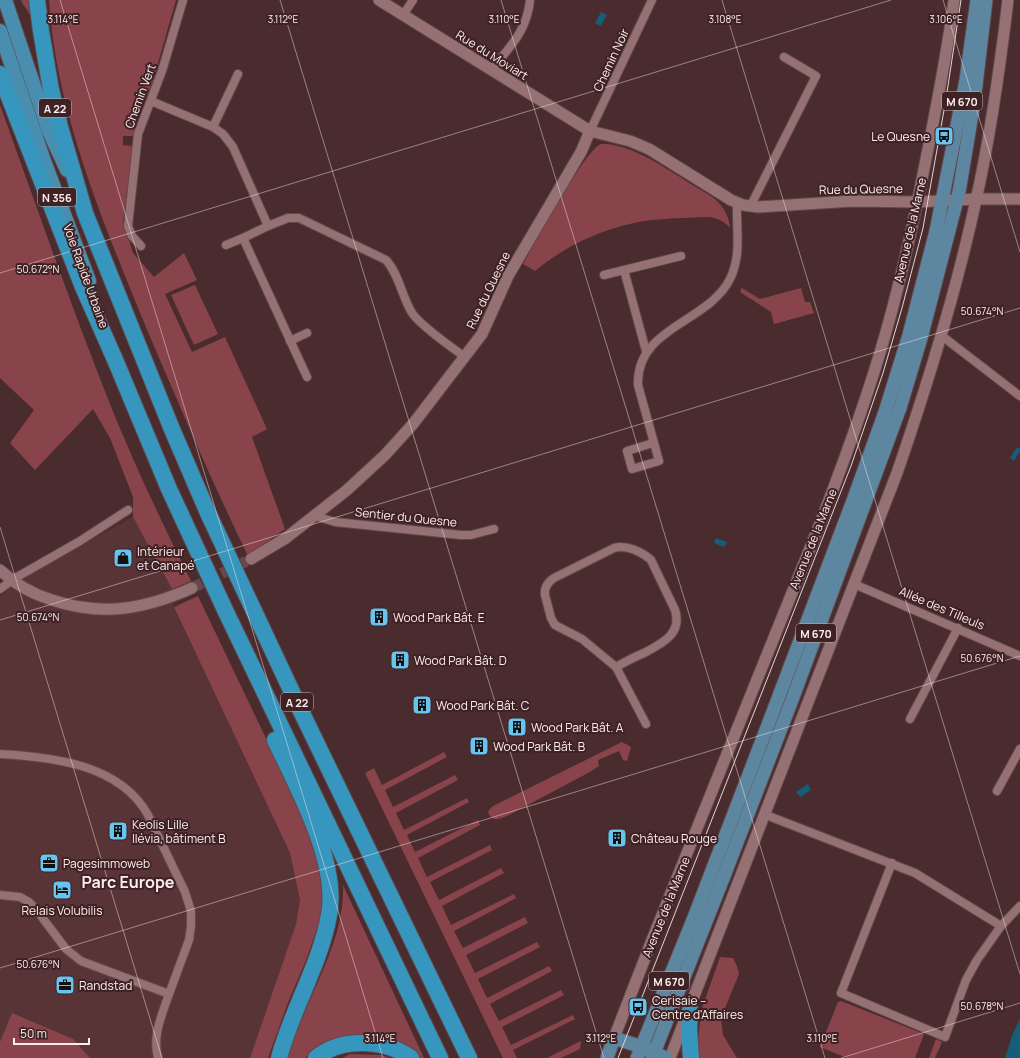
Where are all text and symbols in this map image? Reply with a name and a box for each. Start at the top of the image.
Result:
text: 3.114°E [48,12,79,26]
text: 3.112°E [268,12,299,26]
text: 3.110°E [489,12,520,26]
text: 3.108°E [709,12,742,26]
text: 3.106°E [929,12,963,26]
street label: Chemin Noir [589,25,633,94]
street label: Rue du Moviart [453,26,532,84]
street label: Chemin Vert [120,61,160,131]
road number: M 670 [942,92,982,110]
road number: A 22 [39,99,71,117]
bus stop icon: Le Quesne [933,125,955,147]
place label: Le Quesne [871,128,930,145]
street label: Avenue de la Marne [890,176,930,284]
street label: Rue du Quesne [819,180,903,198]
road number: N 356 [38,188,76,206]
street label: Voie Rapide Urbaine [59,221,113,331]
street label: Rue du Quesne [462,249,514,331]
text: 50.672°N [17,262,59,276]
text: 50.674°N [961,304,1003,318]
street label: Avenue de la Marne [785,486,841,592]
street label: Sentier du Quesne [354,503,458,531]
place label: Intérieur et Canapé [137,543,194,574]
shop icon: Intérieur et Canapé [112,547,134,569]
street label: Allée des Tilleuls [897,582,987,634]
building icon: Wood Park Bât. E [368,606,390,628]
place label: Wood Park Bât. E [393,609,485,626]
text: 50.674°N [17,610,59,624]
road number: M 670 [796,624,836,642]
building icon: Wood Park Bât. D [389,649,411,671]
text: 50.676°N [960,651,1004,665]
place label: Wood Park Bât. D [414,652,507,669]
road number: A 22 [281,693,313,711]
building icon: Wood Park Bât. C [411,694,433,716]
place label: Wood Park Bât. C [436,697,530,714]
building icon: Wood Park Bât. A [506,716,528,738]
place label: Wood Park Bât. A [531,719,624,736]
building icon: Wood Park Bât. B [468,735,490,757]
place label: Wood Park Bât. B [493,738,585,755]
place label: Keolis Lille Ilévia, bâtiment B [132,816,226,847]
building icon: Keolis Lille Ilévia, bâtiment B [107,820,129,842]
building icon: Château Rouge [606,827,628,849]
place label: Château Rouge [631,830,717,847]
office icon: Pagesimmoweb [38,852,60,874]
street label: Avenue de la Marne [638,854,694,960]
place label: Pagesimmoweb [63,855,150,872]
district label: Parc Europe [82,871,175,893]
hotel icon: Relais Volubilis [51,879,73,901]
place label: Relais Volubilis [22,902,102,919]
text: 50.676°N [16,957,60,971]
road number: M 670 [649,972,689,990]
office icon: Randstad [54,974,76,996]
place label: Randstad [79,977,132,994]
place label: Cerisaie – Centre d'Affaires [652,992,743,1023]
bus stop icon: Cerisaie – Centre d'Affaires [627,996,649,1018]
text: 50.678°N [961,999,1004,1013]
scale bar [14,1020,89,1046]
text: 50 m [20,1025,47,1042]
text: 3.114°E [365,1031,396,1045]
text: 3.112°E [586,1031,617,1045]
text: 3.110°E [807,1031,838,1045]

